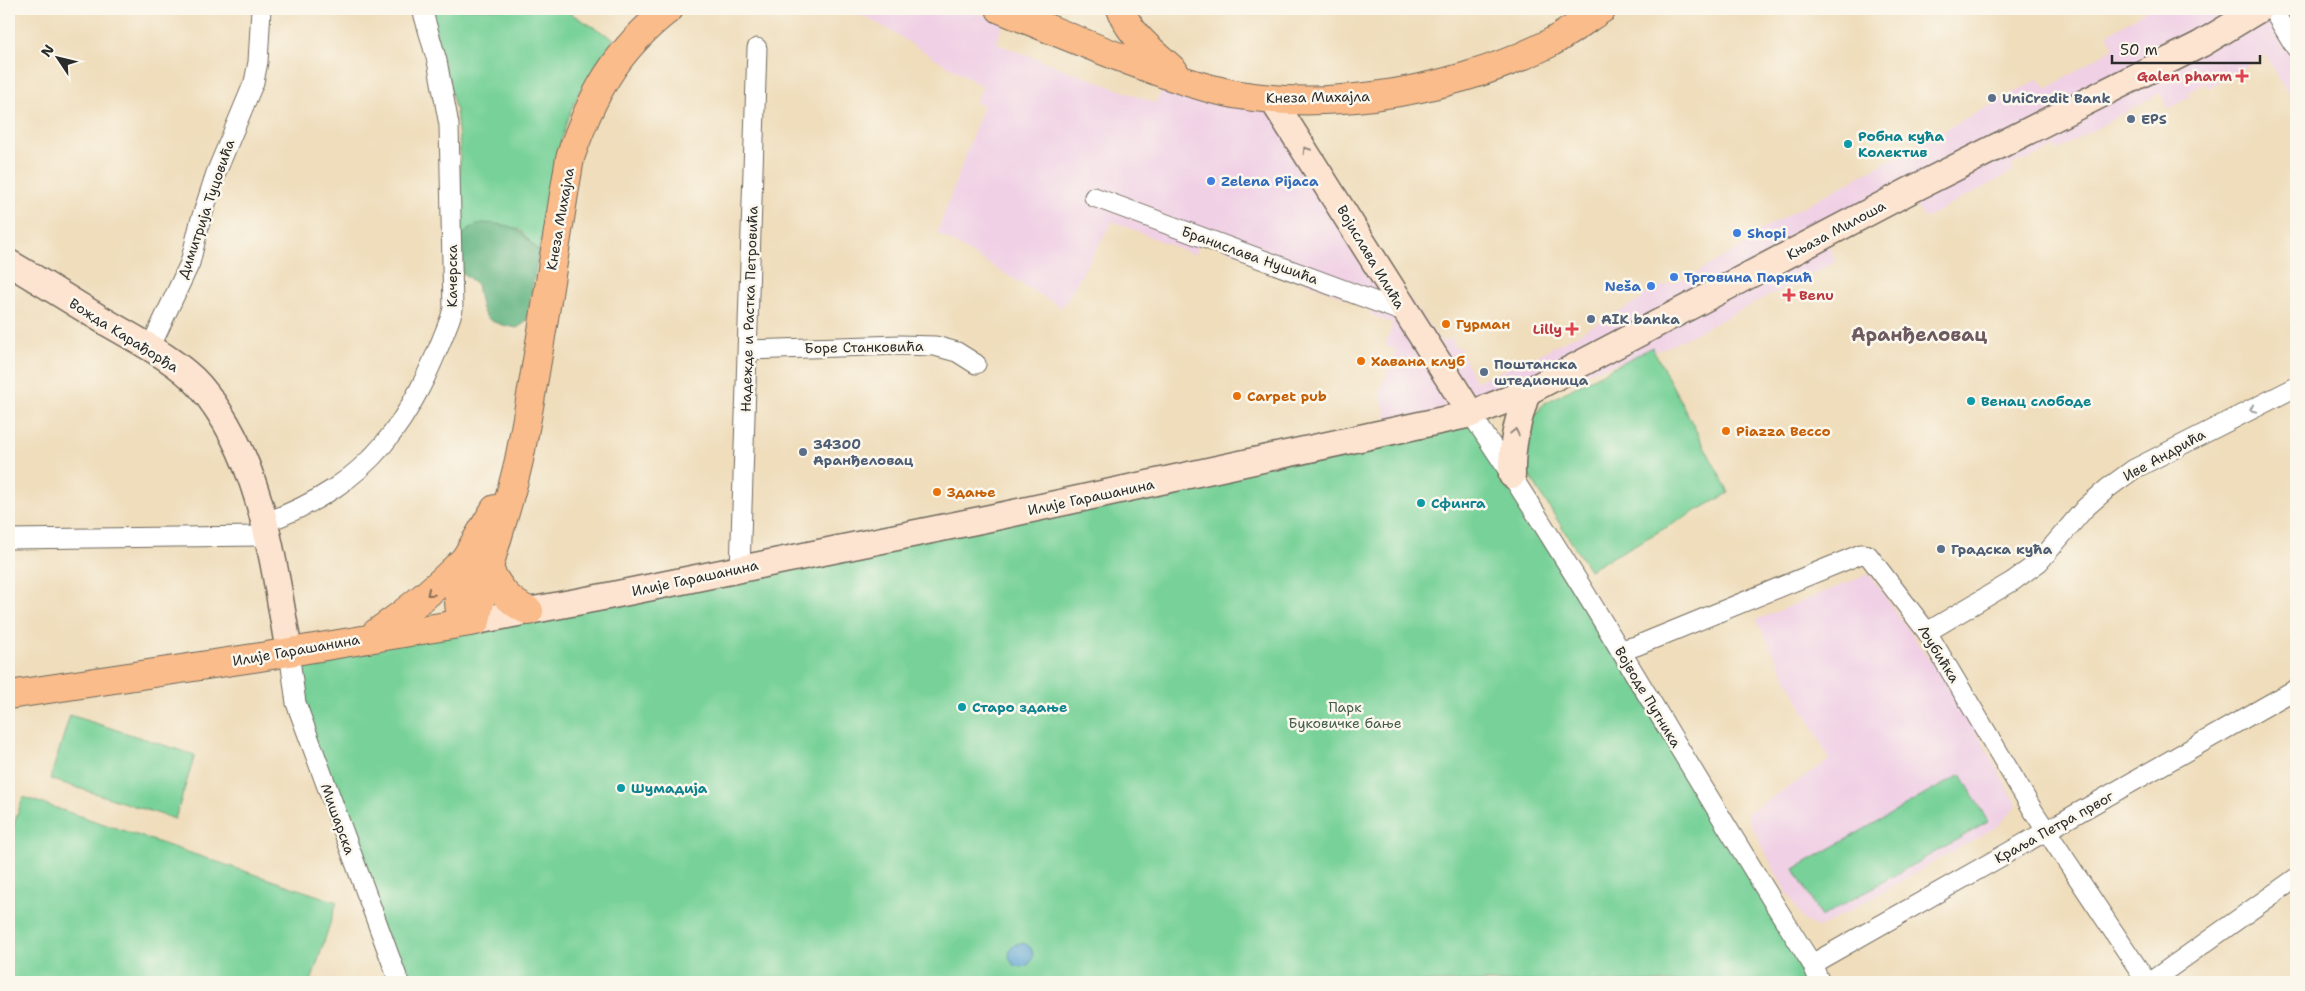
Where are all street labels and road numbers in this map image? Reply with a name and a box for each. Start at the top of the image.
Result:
street label: Кнеза Михајла [1266,87,1370,107]
street label: Димитрија Туцовића [174,137,238,281]
street label: Кнеза Михајла [542,166,578,272]
street label: Књаза Милоша [1783,196,1889,264]
street label: Војислава Илића [1333,202,1409,312]
street label: Надежде и Растка Петровића [736,205,762,412]
street label: Бранислава Нушића [1179,222,1321,288]
street label: Качерска [443,244,461,308]
street label: Вожда Карађорђа [66,294,182,376]
street label: Боре Станковића [804,337,924,357]
street label: Иве Андрића [2120,425,2209,485]
street label: Илије Гарашанина [1026,475,1156,519]
street label: Илије Гарашанина [630,556,760,600]
street label: Љубићка [1914,622,1964,686]
street label: Илије Гарашанина [231,630,361,670]
street label: Војводе Путника [1611,643,1685,751]
street label: Мишарска [317,781,359,857]
street label: Краља Петра првог [1991,786,2117,867]

